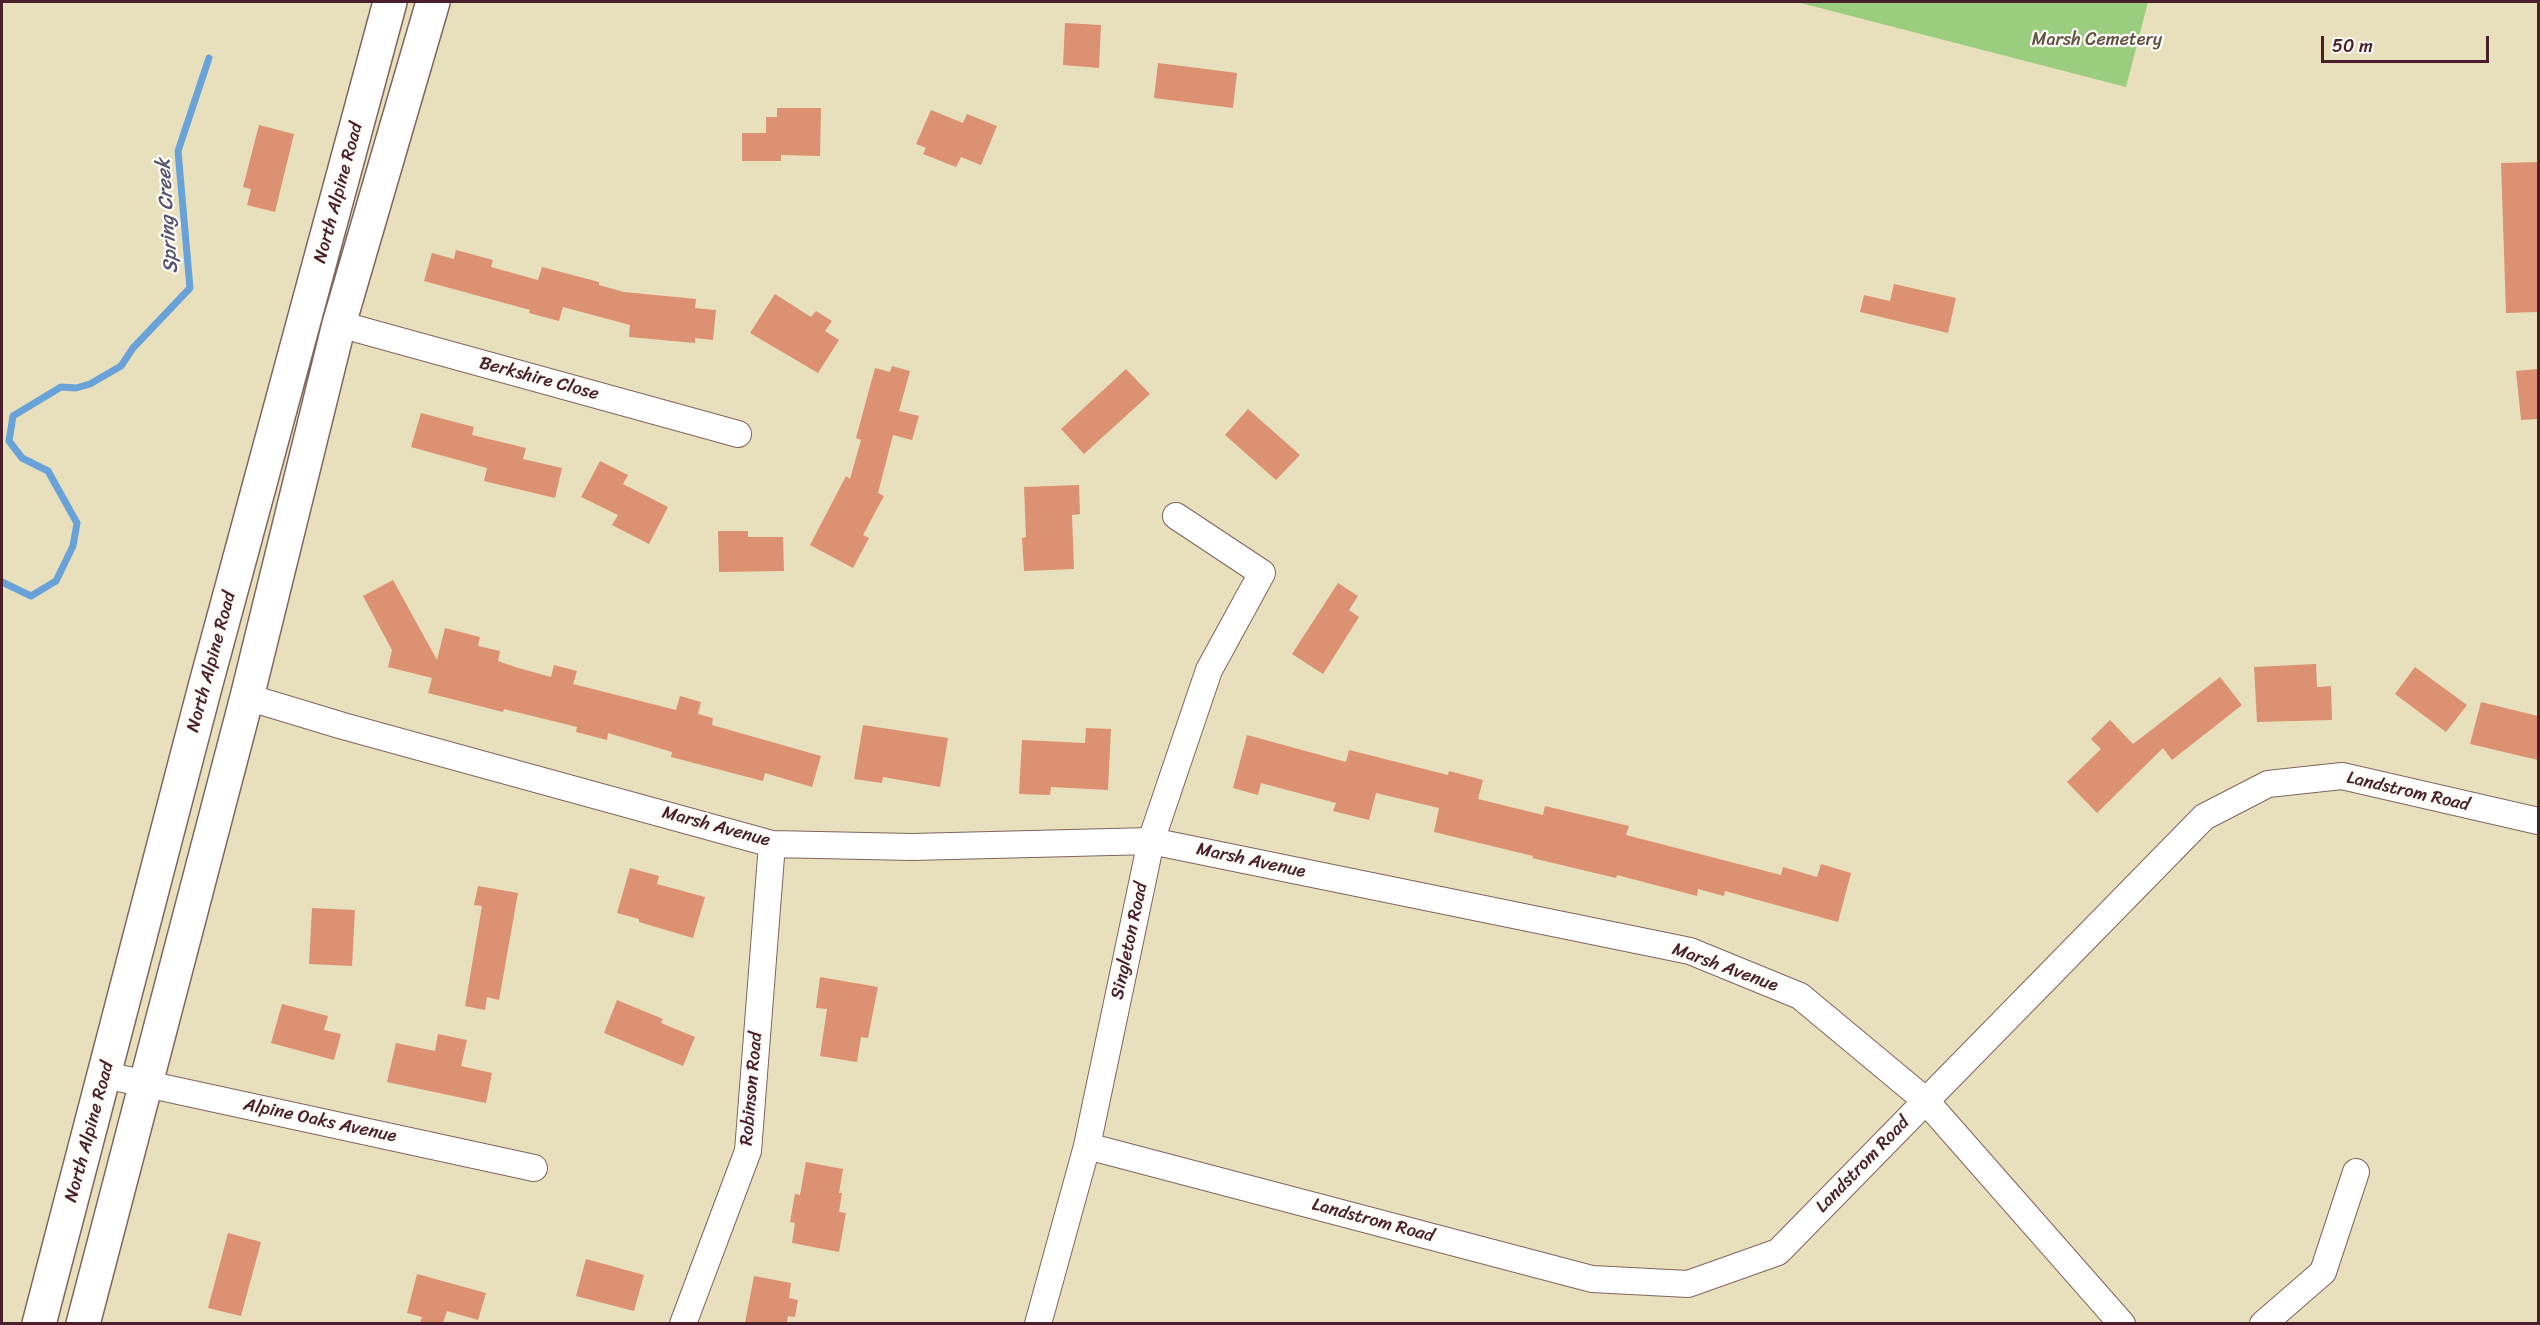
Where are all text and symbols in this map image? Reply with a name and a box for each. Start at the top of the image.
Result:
scale bar [2324,24,2492,62]
park label: Marsh Cemetery [2032,29,2162,51]
text: 50 m [2332,30,2373,62]
street label: North Alpine Road [310,120,368,266]
water label: Spring Creek [152,158,184,274]
street label: Berkshire Close [477,353,601,405]
street label: North Alpine Road [183,589,241,735]
street label: Landstrom Road [2344,767,2472,817]
street label: Marsh Avenue [660,802,772,852]
street label: Marsh Avenue [1194,839,1308,883]
street label: Singleton Road [1107,880,1153,1002]
street label: Marsh Avenue [1669,939,1781,997]
street label: Robinson Road [736,1031,768,1147]
street label: North Alpine Road [61,1059,119,1205]
street label: Alpine Oaks Avenue [242,1094,398,1148]
street label: Landstrom Road [1812,1112,1914,1218]
street label: Landstrom Road [1310,1194,1436,1248]

